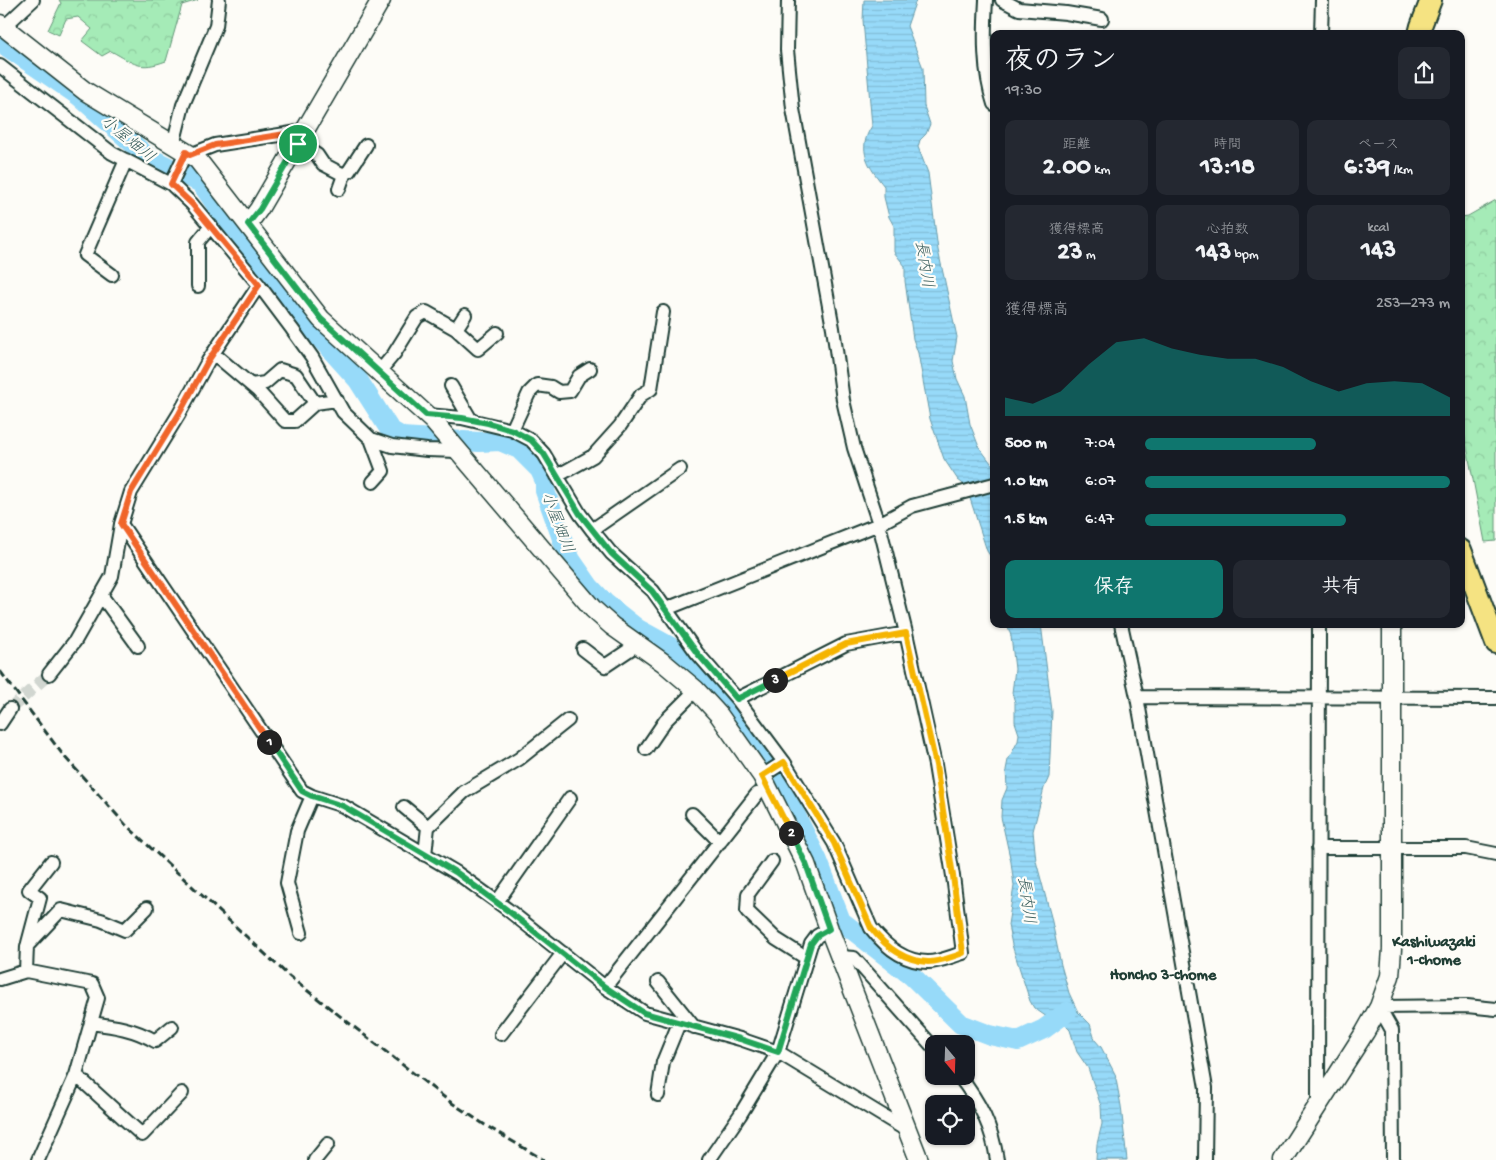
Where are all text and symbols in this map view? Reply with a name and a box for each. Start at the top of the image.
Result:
text: 夜のラン [1005,46,1117,79]
button: share [1398,47,1450,99]
text: 19:30 [1005,82,1042,101]
water label: 小屋畑川 [96,112,158,168]
pin [277,123,319,165]
icon: arrive [284,130,312,158]
text: 距離 [1063,137,1091,154]
text: 時間 [1214,137,1242,154]
text: ペース [1358,137,1399,154]
text: 2.00 [1043,154,1091,183]
text: 13:18 [1200,154,1255,183]
text: 6:39 [1344,154,1390,183]
text: km [1091,162,1111,179]
text: /km [1390,162,1413,179]
text: kcal [1368,220,1389,237]
text: 獲得標高 [1049,222,1105,239]
text: 心拍数 [1207,222,1249,239]
text: 143 [1361,237,1396,266]
water label: 長内川 [909,239,937,290]
text: 23 [1057,239,1082,268]
text: 143 [1196,239,1231,268]
text: m [1082,247,1096,264]
text: bpm [1231,247,1259,264]
text: 253–273 m [1376,295,1450,314]
text: 獲得標高 [1005,302,1069,321]
text: 500 m [1005,435,1047,454]
text: 7:04 [1085,435,1115,454]
text: 1.0 km [1005,473,1048,492]
text: 6:07 [1085,473,1116,492]
water label: 小屋畑川 [535,490,577,557]
text: 1.5 km [1005,511,1047,530]
text: 6:47 [1085,511,1114,530]
button: 保存 [1005,560,1223,618]
button: 共有 [1233,560,1450,618]
pin: 3 [762,668,788,692]
text: 3 [772,672,779,689]
pin: 1 [256,730,282,754]
text: 1 [267,734,272,751]
pin: 2 [778,820,804,846]
text: 2 [788,825,795,842]
water label: 長内川 [1012,875,1038,926]
district label: Kashiwazaki 1-chome [1391,934,1476,971]
district label: Honcho 3-chome [1110,967,1217,986]
north arrow [925,1035,975,1085]
map controls [925,1035,975,1145]
button: locate [925,1095,975,1145]

